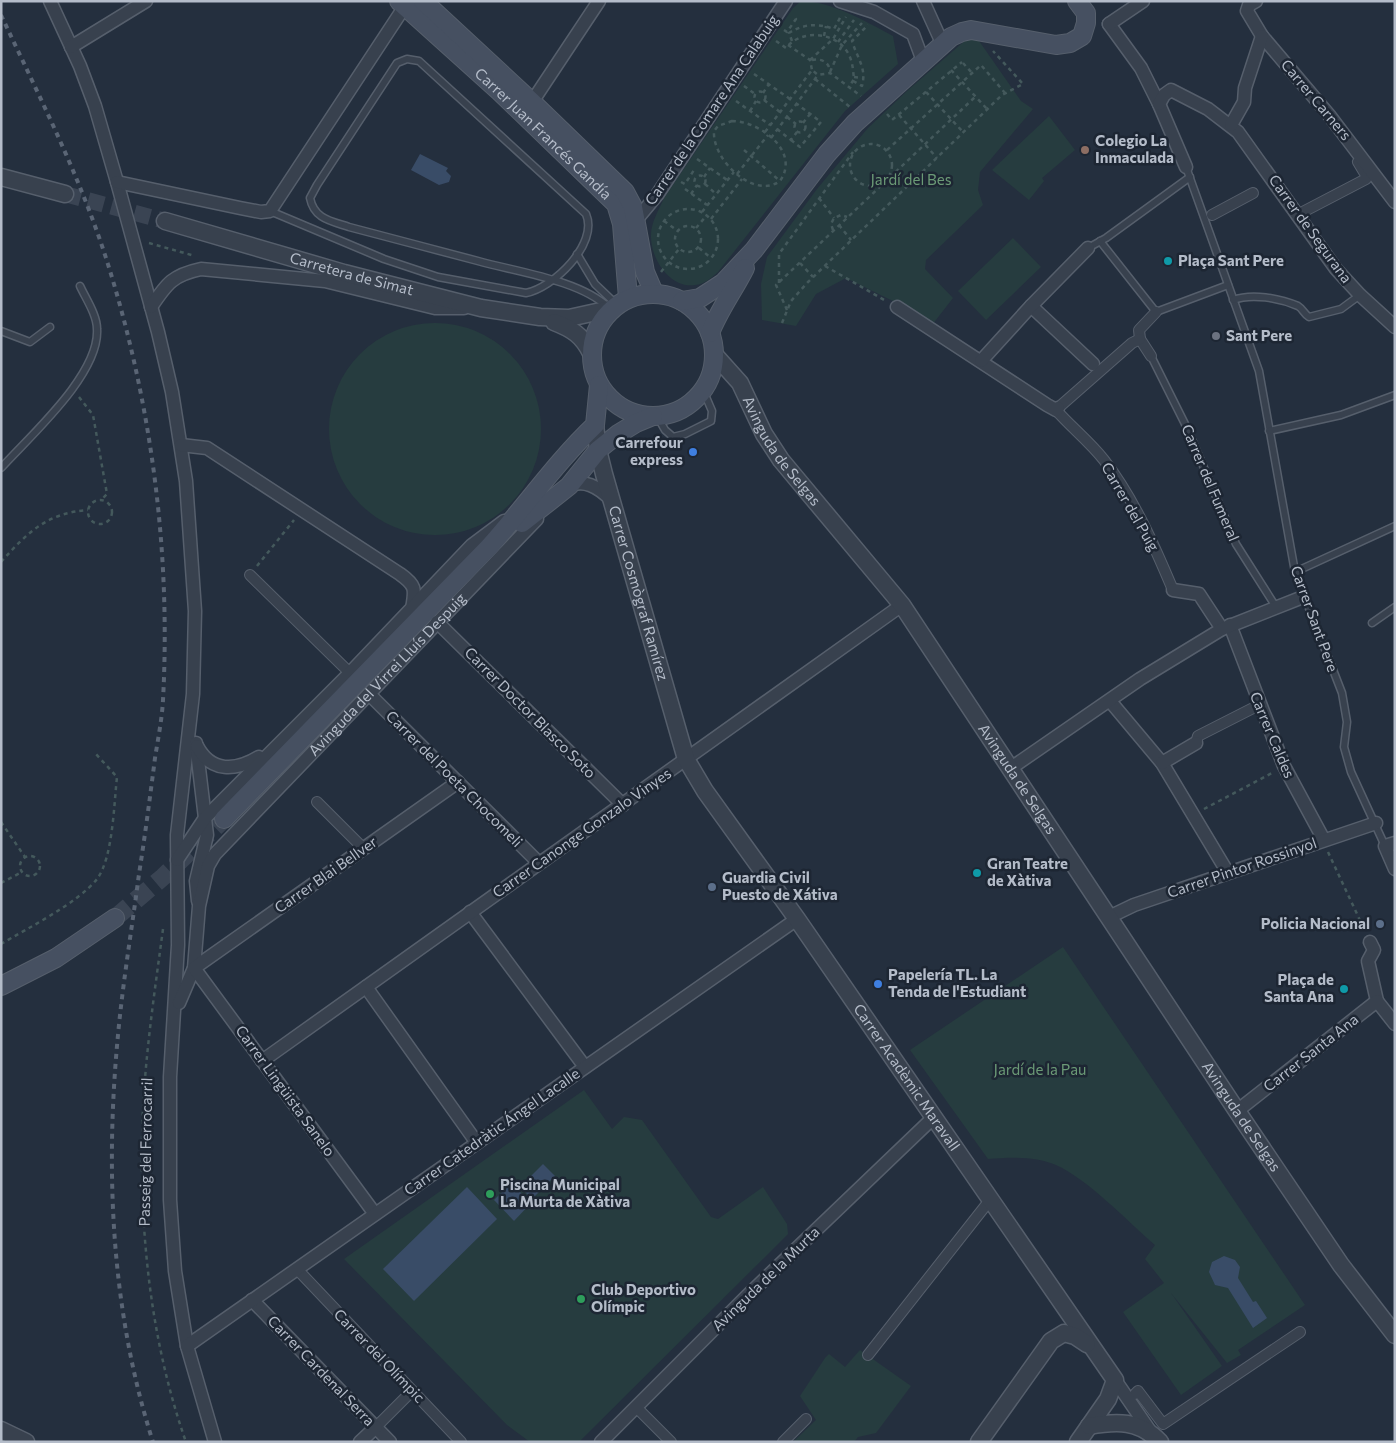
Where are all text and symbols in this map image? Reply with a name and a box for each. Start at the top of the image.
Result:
street label: Carrer de la Comare Ana Calabuig [641,11,782,208]
street label: Carrer Carners [1278,55,1356,143]
street label: Carrer Juan Francés Gandía [472,64,616,203]
place label: Colegio La Inmaculada [1095,131,1174,166]
marker: Colegio La Inmaculada [1079,144,1091,156]
park label: Jardí del Bes [870,170,952,188]
street label: Carrer de Segurana [1265,171,1356,286]
street label: Carretera de Simat [288,248,416,298]
place label: Plaça Sant Pere [1178,251,1284,269]
marker: Plaça Sant Pere [1162,255,1174,267]
place label: Sant Pere [1226,326,1292,344]
marker: Sant Pere [1210,330,1222,342]
street label: Avinguda de Selgas [739,393,825,509]
street label: Carrer del Fumeral [1178,421,1244,544]
place label: Carrefour express [615,433,683,468]
marker: Carrefour express [687,446,699,458]
street label: Carrer del Puig [1098,459,1164,554]
street label: Carrer Cosmògraf Ramírez [606,503,673,683]
street label: Carrer Sant Pere [1287,563,1343,674]
street label: Avinguda del Virrei Lluís Despuig [304,589,469,759]
street label: Carrer Doctor Blasco Soto [461,643,600,782]
street label: Carrer Caldes [1247,689,1299,781]
street label: Carrer del Poeta Chocomeli [383,706,527,850]
street label: Avinguda de Selgas [975,720,1061,837]
street label: Carrer Canonge Gonzalo Vinyes [489,763,674,901]
street label: Carrer Blai Bellver [271,832,380,916]
street label: Carrer Pintor Rossinyol [1165,833,1319,901]
place label: Gran Teatre de Xàtiva [987,854,1068,889]
marker: Gran Teatre de Xàtiva [971,867,983,879]
place label: Guardia Civil Puesto de Xátiva [722,868,838,903]
marker: Guardia Civil Puesto de Xátiva [706,881,718,893]
place label: Policia Nacional [1261,914,1370,932]
marker: Policia Nacional [1374,918,1386,930]
place label: Papelería TL. La Tenda de l'Estudiant [888,965,1026,1000]
place label: Plaça de Santa Ana [1264,970,1334,1005]
marker: Papelería TL. La Tenda de l'Estudiant [872,978,884,990]
marker: Plaça de Santa Ana [1338,983,1350,995]
street label: Carrer Acadèmic Maravall [850,1000,964,1154]
street label: Carrer Santa Ana [1259,1010,1361,1095]
street label: Carrer Lingüista Sanelo [232,1021,339,1159]
street label: Avinguda de Selgas [1199,1058,1285,1175]
park label: Jardí de la Pau [994,1060,1086,1078]
street label: Carrer Catedràtic Ángel Lacalle [400,1063,583,1199]
street label: Passeig del Ferrocarril [135,1077,155,1226]
place label: Piscina Municipal La Murta de Xàtiva [500,1175,630,1210]
marker: Piscina Municipal La Murta de Xàtiva [484,1188,496,1200]
street label: Avinguda de la Murta [708,1222,823,1334]
place label: Club Deportivo Olímpic [591,1280,696,1315]
marker: Club Deportivo Olímpic [575,1293,587,1305]
street label: Carrer del Olímpic [331,1305,429,1406]
street label: Carrer Cardenal Serra [264,1311,379,1429]

